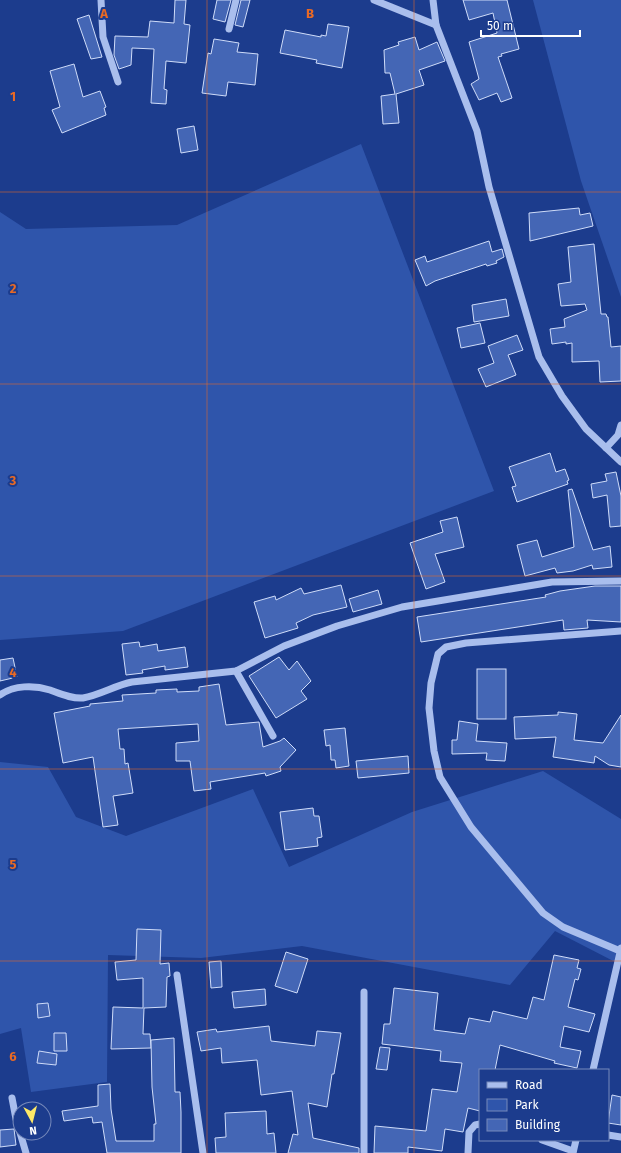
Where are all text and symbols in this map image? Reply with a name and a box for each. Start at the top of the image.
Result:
text: A [99,6,108,21]
text: B [306,6,314,21]
scale bar [481,12,580,38]
text: 50 m [487,19,513,33]
text: 1 [10,89,16,104]
text: 2 [10,281,17,296]
text: 3 [9,473,17,488]
text: 4 [9,665,17,680]
text: 5 [10,857,17,872]
text: 6 [9,1049,17,1064]
legend [479,1069,609,1141]
text: Road [515,1078,543,1092]
text: Park [515,1098,539,1112]
north arrow [12,1101,52,1141]
text: Building [515,1118,561,1132]
text: N [29,1124,38,1137]

